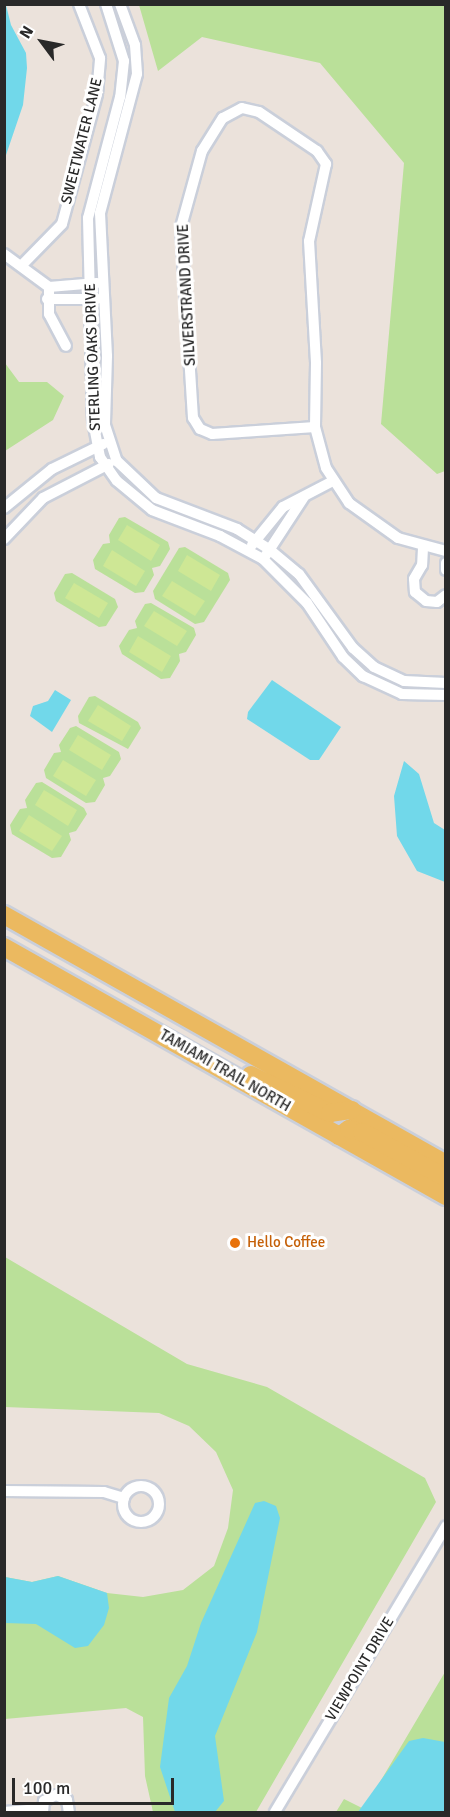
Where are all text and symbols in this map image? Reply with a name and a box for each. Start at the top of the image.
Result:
north arrow [12,12,72,72]
text: N [15,22,38,42]
street label: SWEETWATER LANE [58,76,106,206]
street label: SILVERSTRAND DRIVE [174,224,200,366]
street label: STERLING OAKS DRIVE [81,283,105,431]
street label: TAMIAMI TRAIL NORTH [156,1026,294,1116]
place label: Hello Coffee [247,1234,325,1252]
marker: Hello Coffee [228,1236,242,1250]
street label: VIEWPOINT DRIVE [322,1614,398,1724]
scale bar [15,1766,177,1804]
text: 100 m [23,1777,70,1799]

